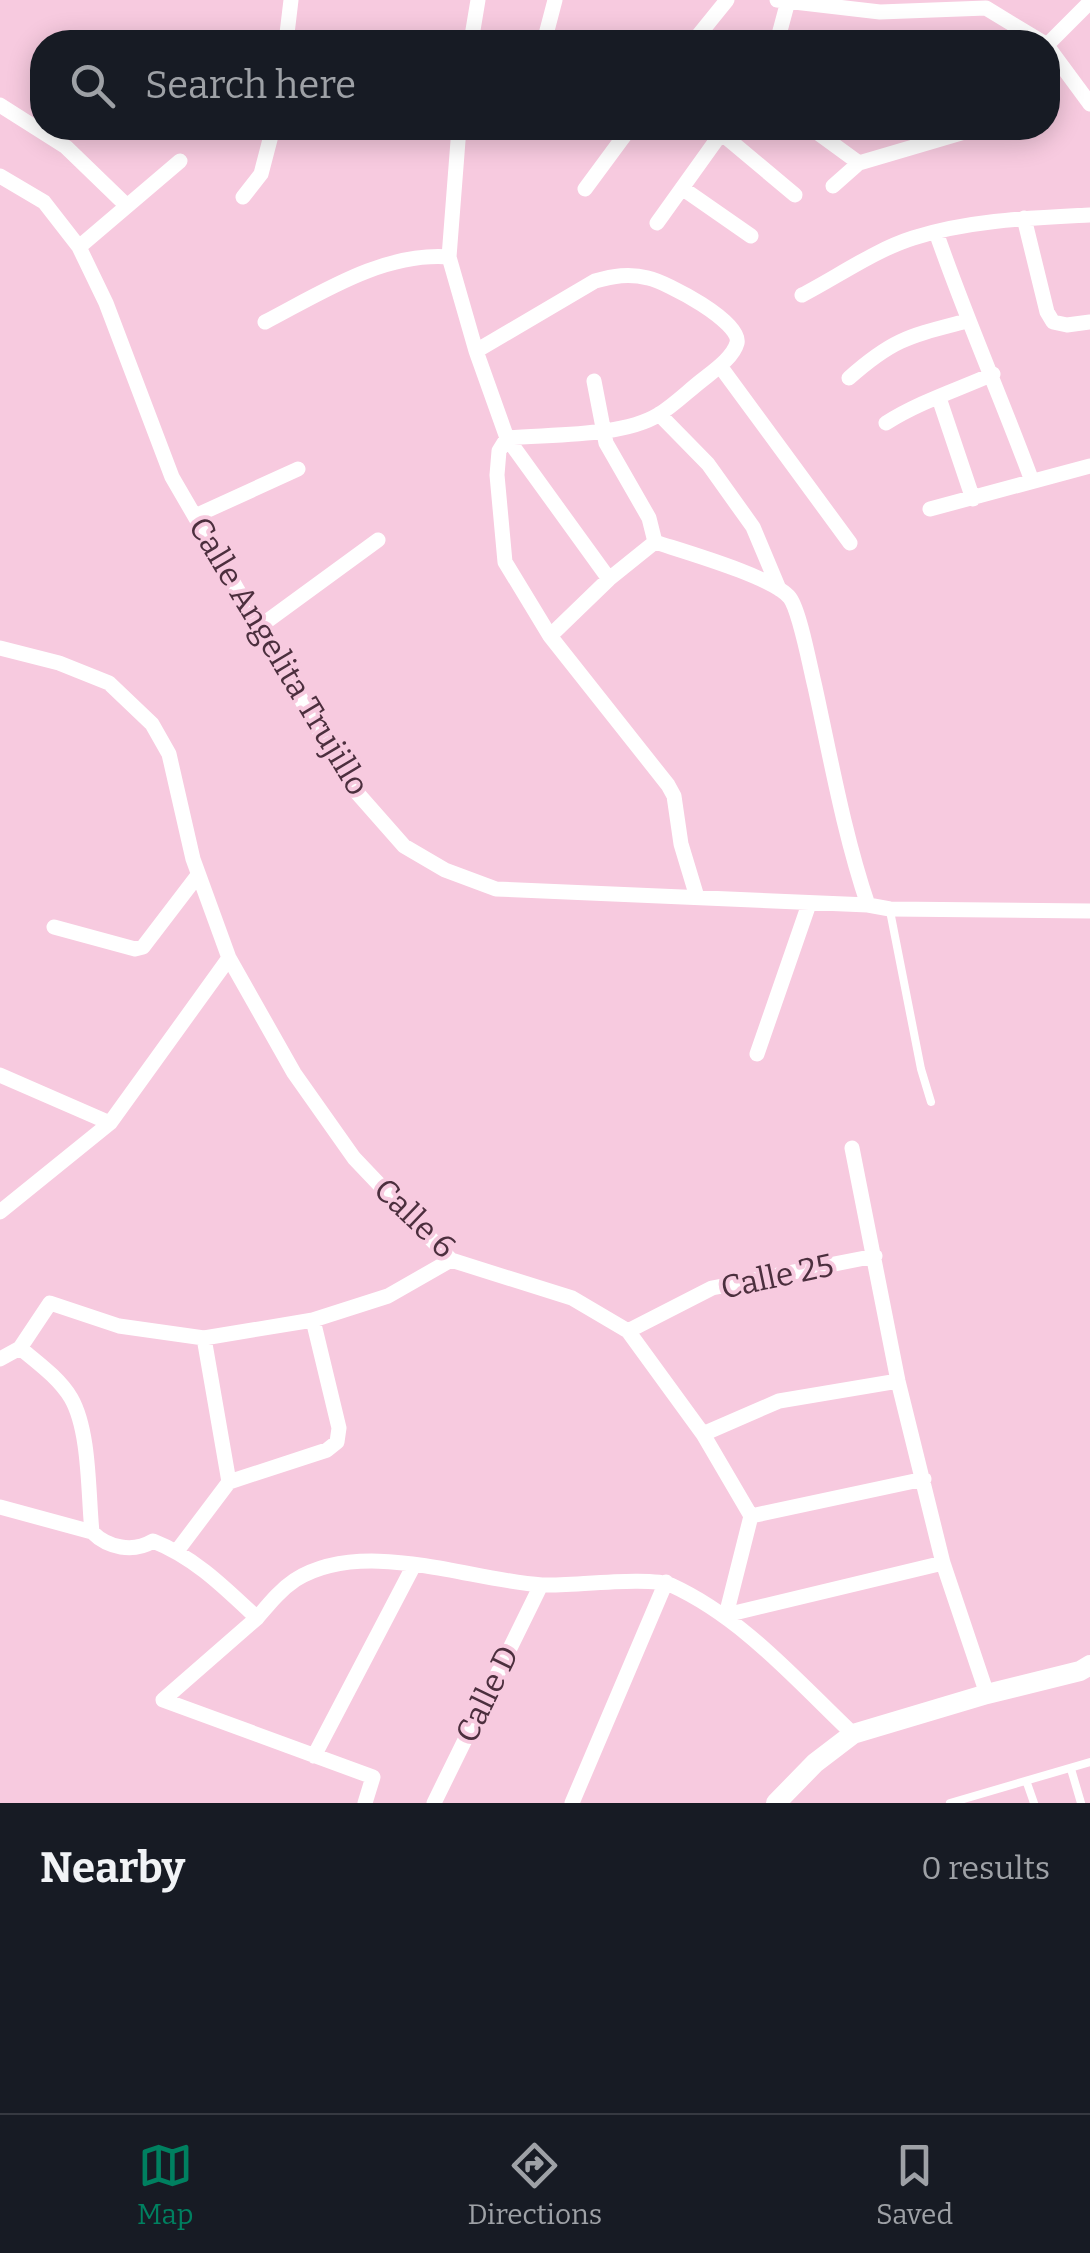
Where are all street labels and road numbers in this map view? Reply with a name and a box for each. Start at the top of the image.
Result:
street label: Calle Angelita Trujillo [181,510,377,802]
street label: Calle 6 [366,1170,464,1266]
street label: Calle 25 [717,1246,837,1306]
street label: Calle D [447,1639,527,1749]

